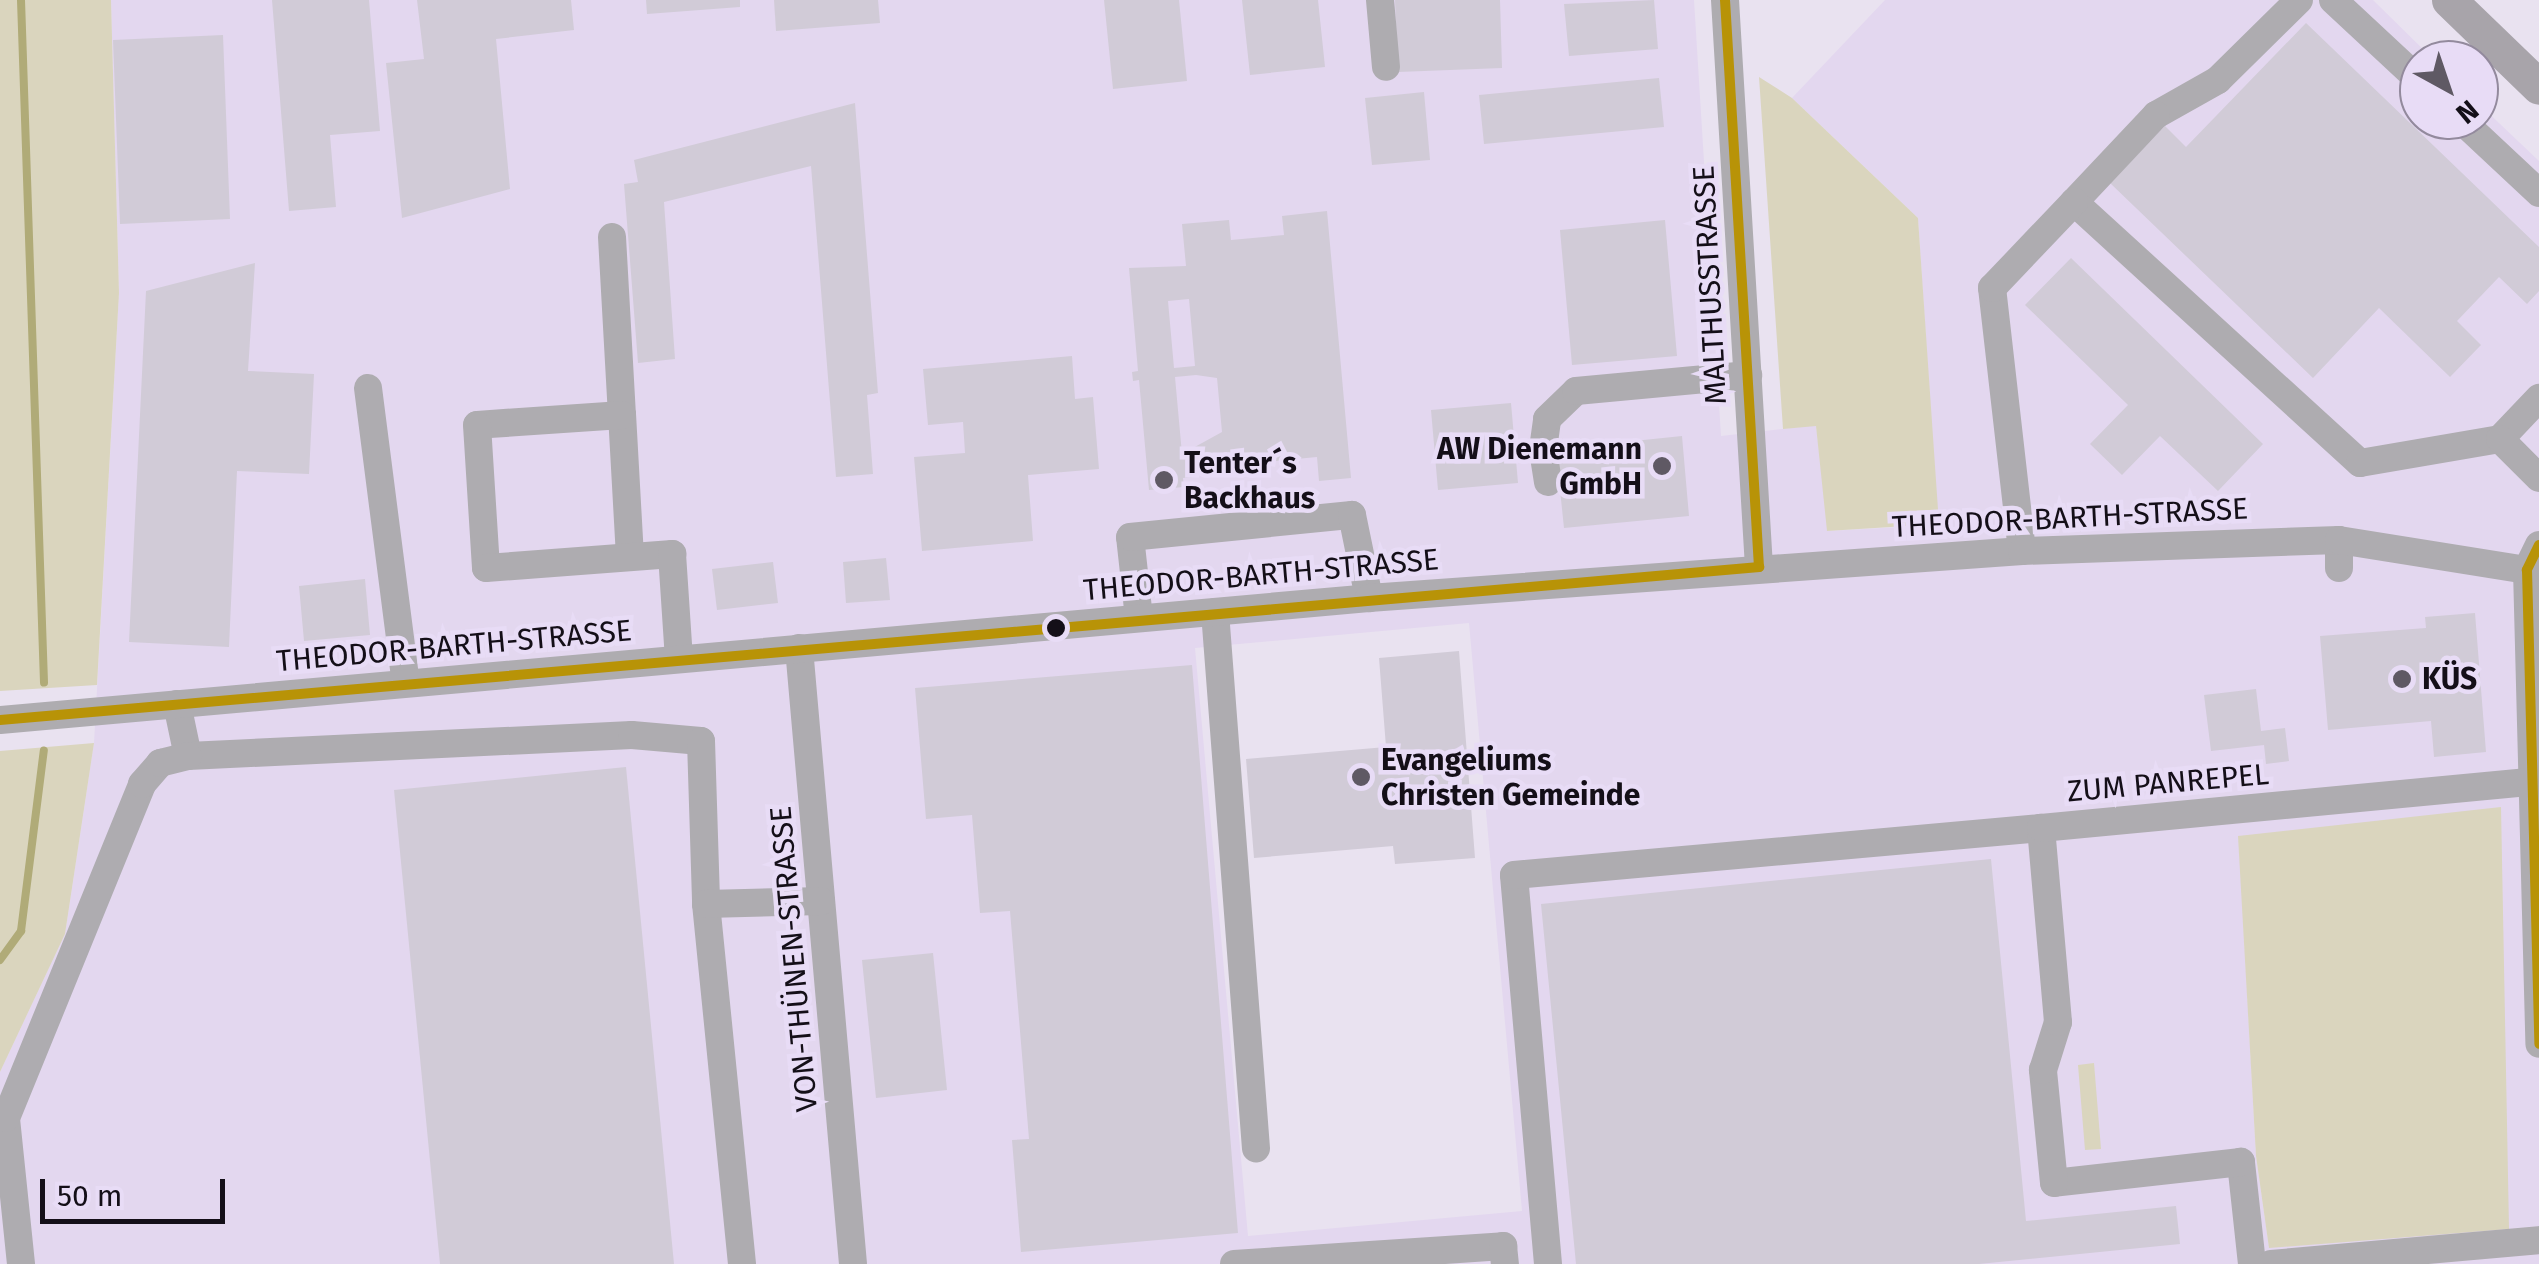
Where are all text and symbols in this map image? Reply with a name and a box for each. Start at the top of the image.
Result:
north arrow [2399,40,2499,140]
text: N [2450,93,2485,130]
street label: MALTHUSSTRASSE [1686,164,1734,406]
place label: AW Dienemann GmbH [1437,431,1642,502]
place label: Tenter´s Backhaus [1184,445,1315,516]
marker: AW Dienemann GmbH [1651,455,1673,477]
marker: Tenter´s Backhaus [1153,469,1175,491]
street label: THEODOR-BARTH-STRASSE [1891,491,2249,545]
street label: THEODOR-BARTH-STRASSE [1082,542,1440,608]
street label: THEODOR-BARTH-STRASSE [275,613,633,679]
unlabelled marker [1046,618,1066,638]
place label: KÜS [2422,661,2477,697]
marker: KÜS [2391,668,2413,690]
place label: Evangeliums Christen Gemeinde [1381,742,1640,812]
street label: ZUM PANREPEL [2066,756,2270,810]
marker: Evangeliums Christen Gemeinde [1350,766,1372,788]
street label: VON-THÜNEN-STRASSE [763,805,825,1113]
scale bar [45,1159,230,1221]
text: 50 m [57,1178,122,1214]

